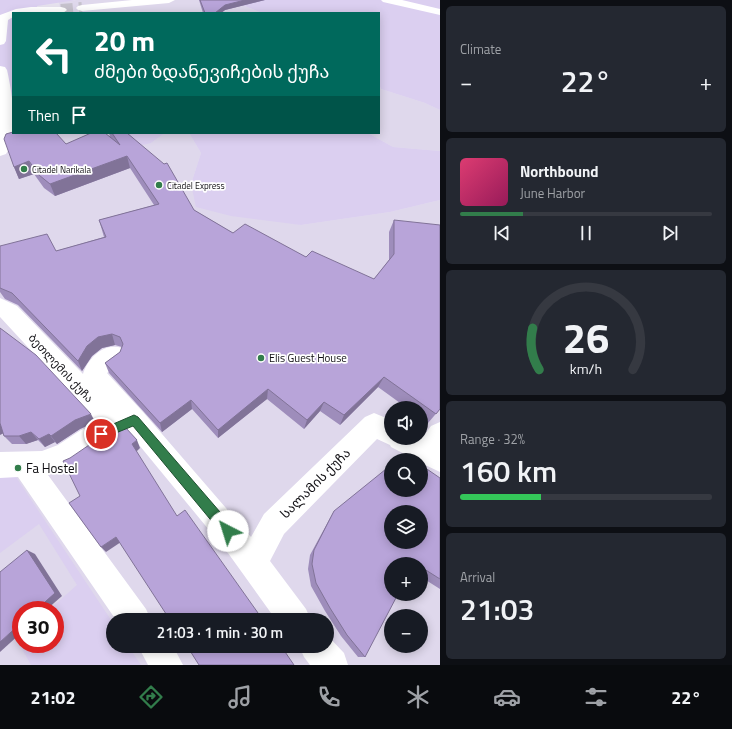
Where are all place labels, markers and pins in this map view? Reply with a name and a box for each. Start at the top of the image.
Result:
place label: Citadel Narikala [32,163,91,176]
marker: Citadel Narikala [19,164,29,174]
place label: Citadel Express [167,179,225,192]
marker: Citadel Express [154,180,164,190]
place label: Elis Guest House [269,350,347,366]
marker: Elis Guest House [256,353,266,363]
pin [84,417,118,451]
place label: Fa Hostel [26,458,78,478]
marker: Fa Hostel [13,463,23,473]

